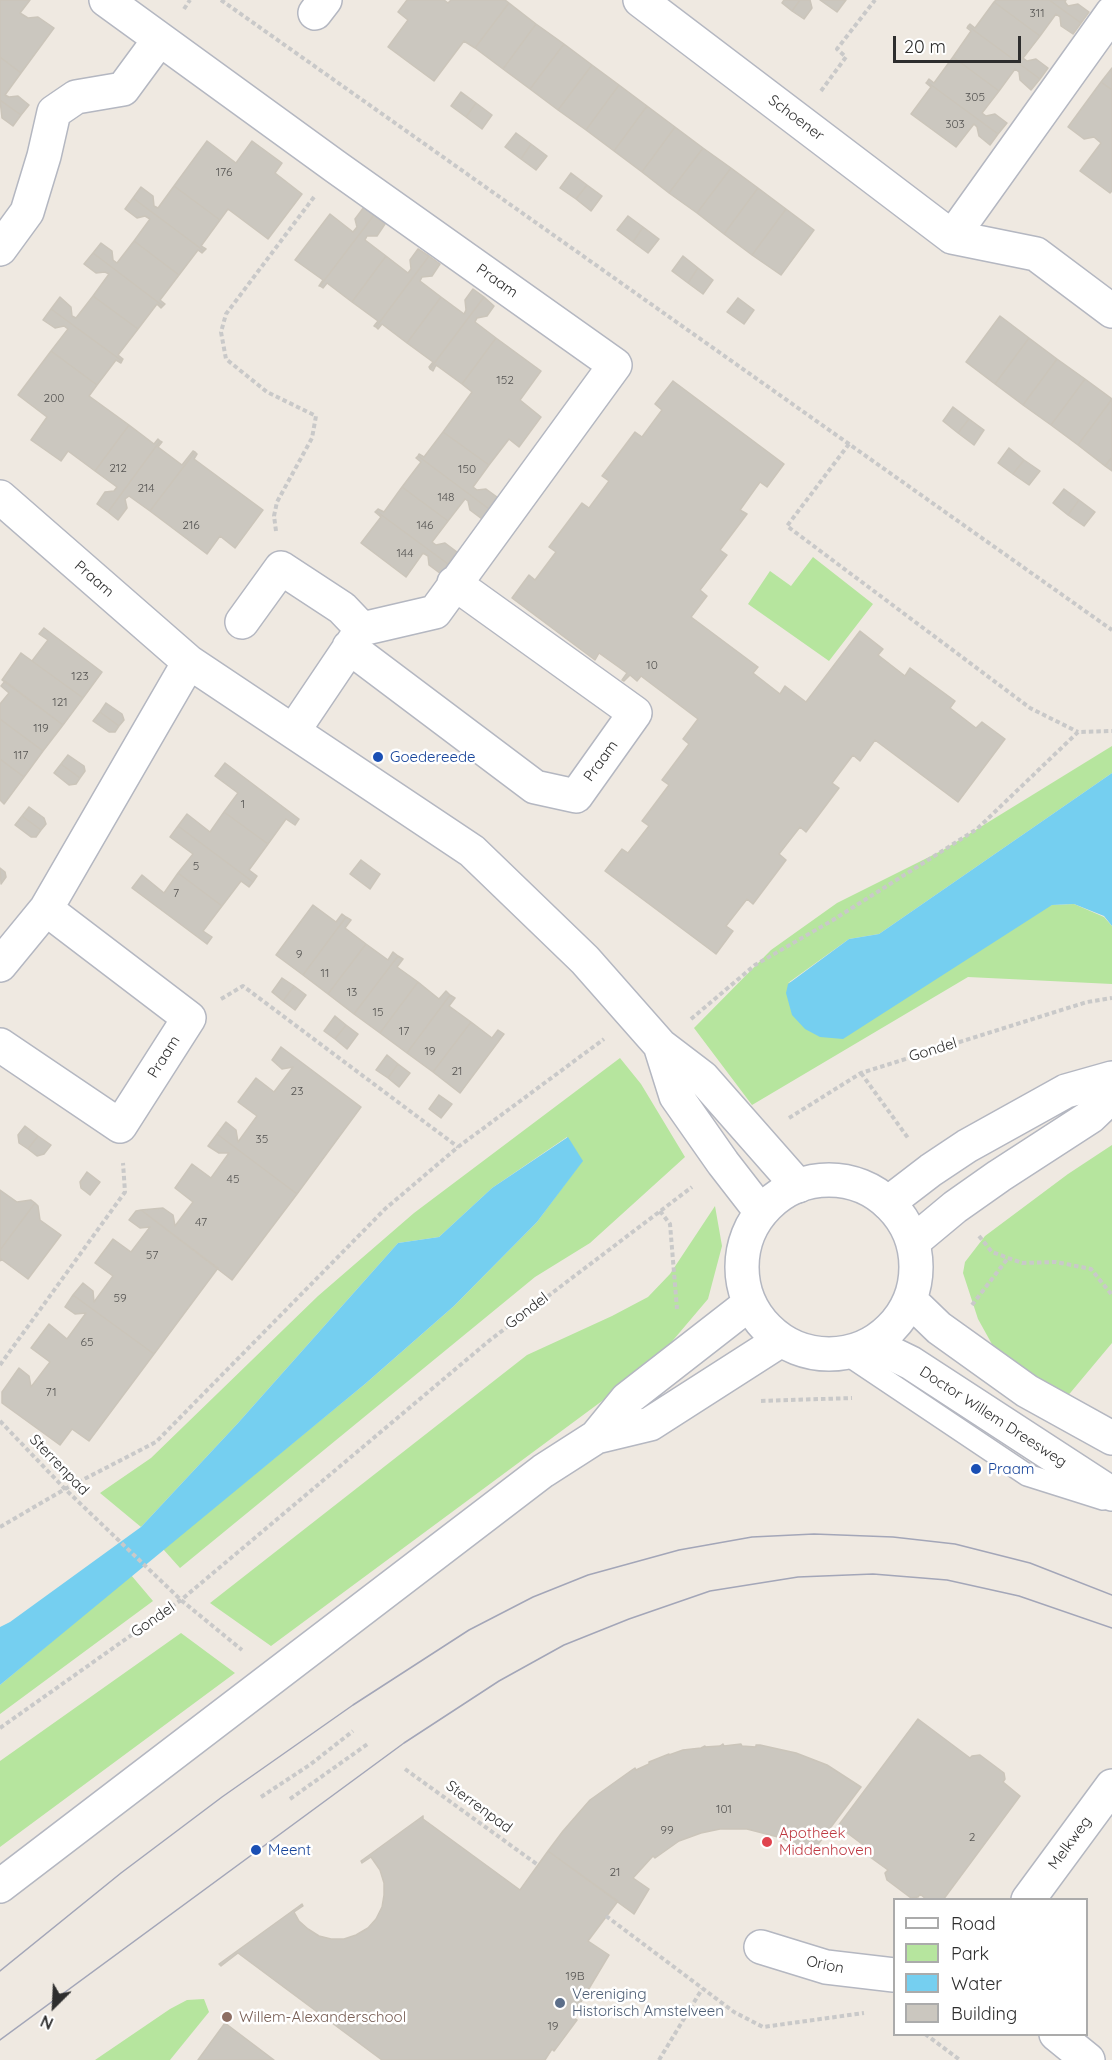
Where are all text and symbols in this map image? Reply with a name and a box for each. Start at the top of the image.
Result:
house number: 311 [1029,6,1045,20]
scale bar [896,24,1024,62]
text: 20 m [904,35,946,58]
house number: 305 [965,90,985,104]
street label: Schoener [765,91,827,145]
house number: 303 [945,117,965,131]
house number: 176 [216,165,232,179]
street label: Praam [473,260,521,302]
house number: 152 [496,373,514,387]
house number: 200 [44,391,64,405]
house number: 212 [109,461,127,475]
house number: 150 [458,462,476,476]
house number: 214 [137,481,155,495]
house number: 148 [437,490,455,504]
house number: 216 [182,518,200,532]
house number: 146 [416,518,434,532]
house number: 144 [397,546,413,560]
street label: Praam [71,557,117,601]
house number: 10 [646,658,658,672]
house number: 123 [71,669,89,683]
house number: 121 [52,695,68,709]
house number: 119 [33,721,49,735]
street label: Praam [580,737,622,785]
house number: 117 [13,748,29,762]
place label: Goedereede [390,748,475,766]
marker: Goedereede [371,750,385,764]
house number: 1 [241,797,245,811]
house number: 5 [193,859,199,873]
house number: 7 [173,886,179,900]
house number: 9 [296,947,302,961]
house number: 11 [321,966,329,980]
house number: 13 [347,985,357,999]
house number: 15 [373,1005,383,1019]
house number: 17 [399,1024,409,1038]
street label: Praam [144,1032,184,1082]
street label: Gondel [907,1034,959,1066]
house number: 19 [424,1044,436,1058]
house number: 21 [451,1064,463,1078]
house number: 23 [291,1084,303,1098]
house number: 35 [256,1132,268,1146]
house number: 45 [227,1172,239,1186]
house number: 47 [195,1215,207,1229]
house number: 57 [146,1248,158,1262]
street label: Gondel [502,1289,552,1333]
house number: 59 [113,1291,127,1305]
house number: 65 [81,1335,93,1349]
street label: Doctor Willem Dreesweg [916,1363,1070,1471]
house number: 71 [45,1385,57,1399]
street label: Sterrenpad [26,1431,92,1499]
place label: Praam [988,1460,1035,1478]
marker: Praam [969,1462,983,1476]
street label: Gondel [128,1599,178,1641]
street label: Sterrenpad [442,1777,516,1837]
house number: 101 [716,1802,732,1816]
street label: Melkweg [1045,1813,1095,1873]
house number: 99 [660,1823,674,1837]
place label: Apotheek Middenhoven [779,1824,872,1859]
house number: 2 [969,1830,975,1844]
marker: Apotheek Middenhoven [760,1835,774,1849]
place label: Meent [268,1841,311,1859]
marker: Meent [249,1843,263,1857]
house number: 21 [609,1865,621,1879]
legend [893,1898,1088,2036]
text: Road [951,1912,996,1935]
text: Park [951,1942,989,1965]
street label: Orion [804,1952,846,1978]
house number: 19B [566,1969,584,1983]
text: Water [951,1972,1002,1995]
north arrow [24,1976,84,2036]
place label: Vereniging Historisch Amstelveen [572,1985,724,2020]
marker: Vereniging Historisch Amstelveen [553,1996,567,2010]
text: Building [951,2002,1017,2025]
place label: Willem-Alexanderschool [239,2008,406,2026]
marker: Willem-Alexanderschool [220,2010,234,2024]
text: N [37,2011,56,2034]
house number: 19 [547,2019,559,2033]

